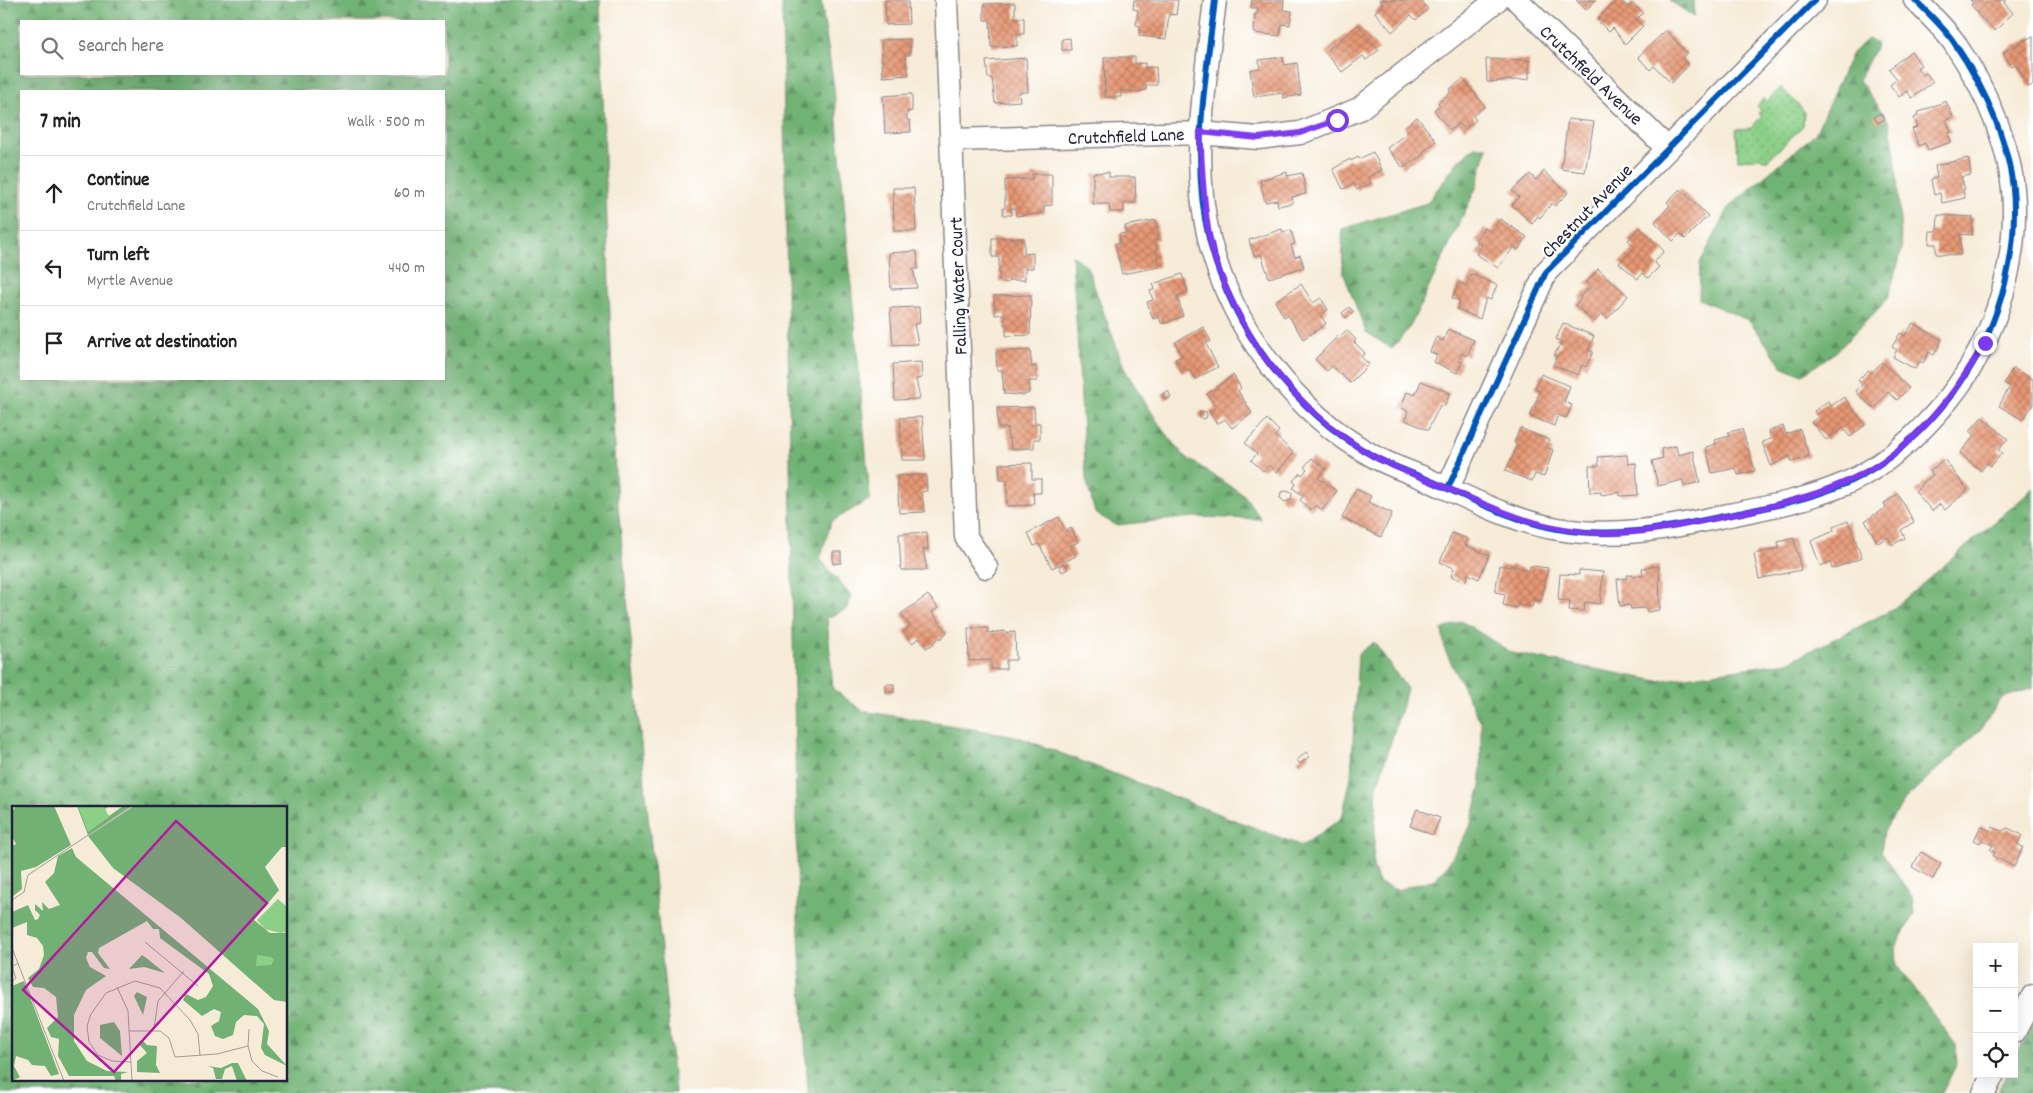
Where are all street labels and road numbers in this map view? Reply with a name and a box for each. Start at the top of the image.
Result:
street label: Crutchfield Avenue [1532,20,1647,133]
street label: Crutchfield Lane [1067,123,1185,154]
street label: Chestnut Avenue [1537,159,1641,266]
street label: Falling Water Court [945,216,976,355]

